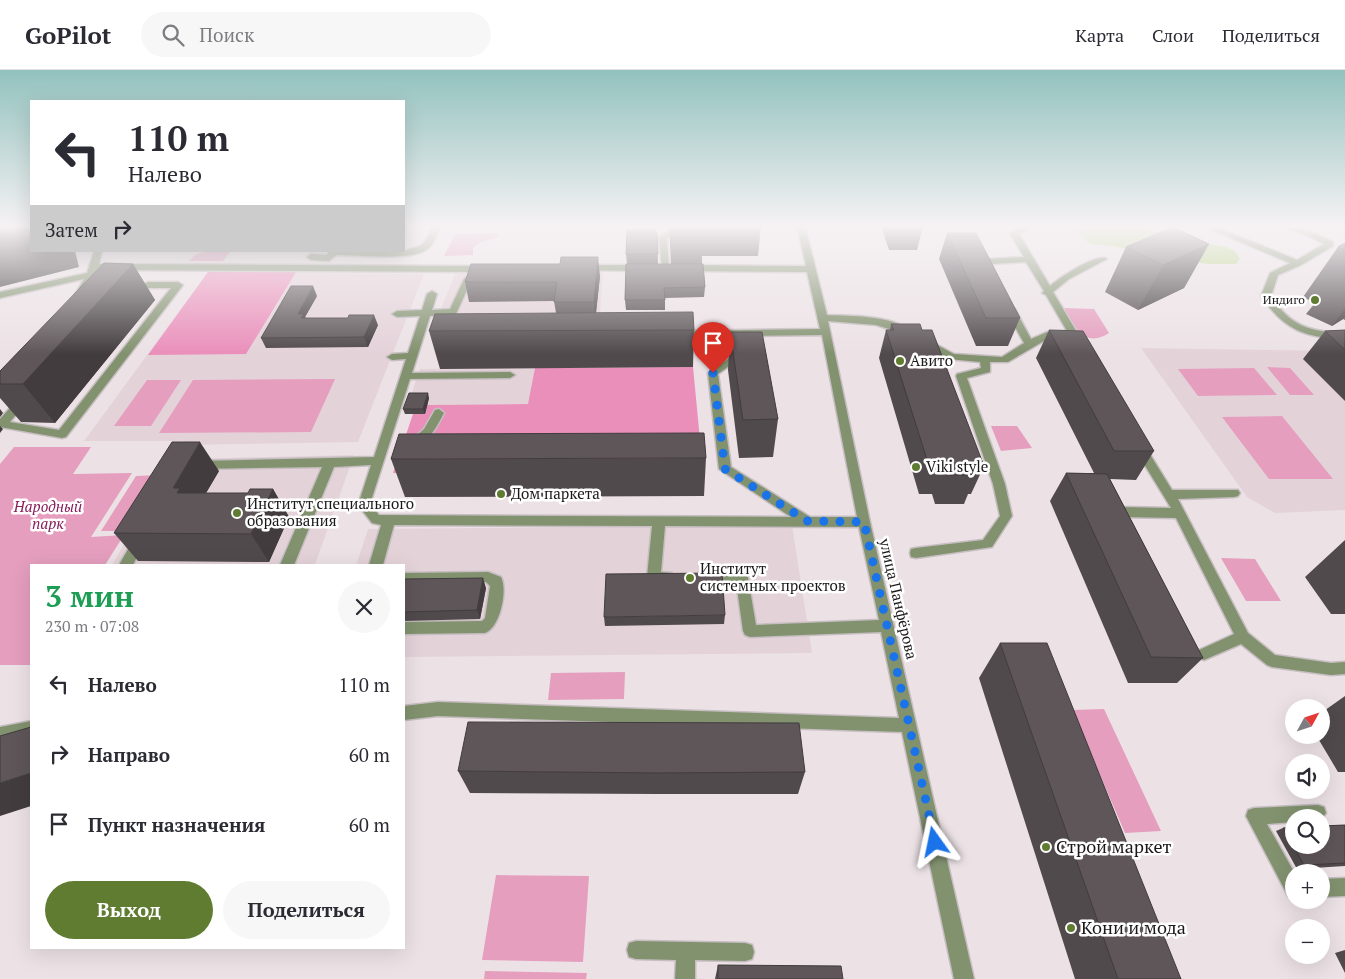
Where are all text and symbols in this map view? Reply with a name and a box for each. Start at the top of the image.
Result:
search box [141,12,491,57]
text: GoPilot [25,19,111,51]
icon: search [159,21,187,49]
text: Поиск [199,22,254,47]
text: Карта [1075,23,1124,47]
text: Слои [1152,23,1194,47]
text: Поделиться [1222,23,1320,47]
text: 110 m [128,115,229,161]
icon: left [45,120,110,185]
text: Налево [128,159,202,188]
icon: right [108,215,136,243]
text: Затем [45,217,98,242]
place label: Индиго [1263,292,1305,307]
marker: Индиго [1309,294,1321,306]
pin [692,322,734,373]
icon: arrive [699,329,727,357]
place label: Авито [910,350,953,370]
marker: Авито [894,355,906,367]
place label: Viki style [926,456,988,476]
marker: Viki style [910,461,922,473]
place label: Дом паркета [511,483,600,503]
marker: Дом паркета [495,488,507,500]
place label: Институт специального образования [247,493,414,530]
park label: Народный парк [13,496,82,533]
marker: Институт специального образования [231,507,243,519]
street label: улица Панфёрова [875,536,923,661]
place label: Институт системных проектов [700,558,846,595]
marker: Институт системных проектов [684,572,696,584]
text: 3 мин [45,576,134,616]
button: close [338,581,390,633]
text: 230 m · 07:08 [45,615,139,637]
icon: left [45,670,73,698]
text: Налево [88,672,157,697]
text: 110 m [339,672,390,697]
north arrow [1285,699,1330,744]
map controls [1285,699,1330,964]
icon: right [45,740,73,768]
text: Направо [88,742,170,767]
text: 60 m [349,742,390,767]
button: sound [1285,754,1330,799]
button: search [1285,809,1330,854]
icon: arrive [45,810,73,838]
text: Пункт назначения [88,812,265,837]
text: 60 m [349,812,390,837]
position arrow [908,815,960,867]
place label: Строй маркет [1056,834,1172,858]
marker: Строй маркет [1040,841,1052,853]
button: + [1285,864,1330,909]
button: Выход [45,881,213,939]
button: Поделиться [223,881,390,939]
place label: Кони и мода [1081,915,1186,939]
button: − [1285,919,1330,964]
marker: Кони и мода [1065,922,1077,934]

